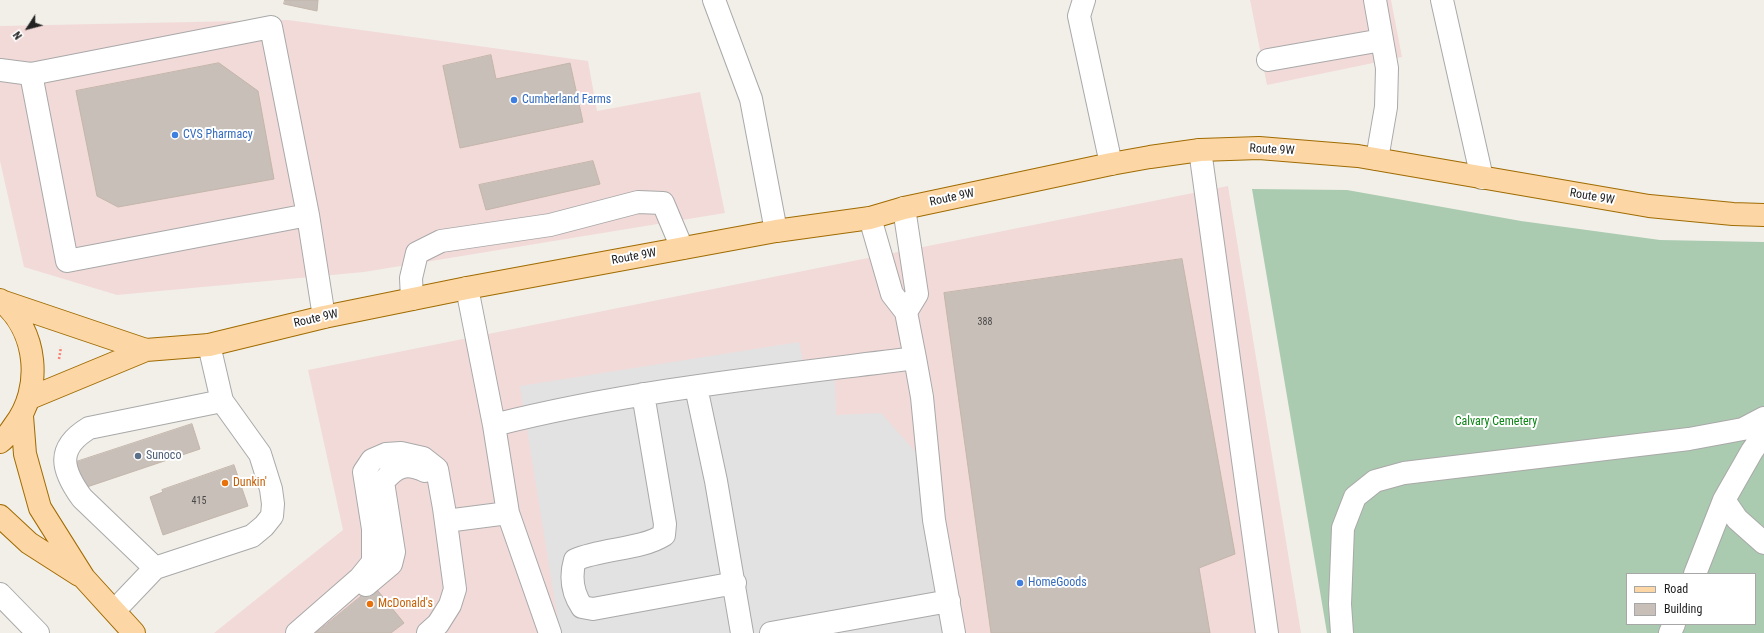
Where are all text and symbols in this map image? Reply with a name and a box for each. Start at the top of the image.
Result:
north arrow [8,8,48,48]
text: N [11,29,25,42]
place label: Cumberland Farms [522,93,611,107]
marker: Cumberland Farms [509,95,519,105]
place label: CVS Pharmacy [183,128,253,142]
marker: CVS Pharmacy [170,130,180,140]
street label: Route 9W [1249,142,1295,158]
street label: Route 9W [928,186,976,210]
street label: Route 9W [1568,186,1616,208]
street label: Route 9W [610,246,658,268]
street label: Route 9W [292,307,340,331]
house number: 388 [978,316,992,328]
park label: Calvary Cemetery [1455,415,1537,429]
place label: Sunoco [146,449,181,463]
marker: Sunoco [133,451,143,461]
place label: Dunkin' [233,476,267,490]
marker: Dunkin' [220,478,230,488]
house number: 415 [192,495,206,507]
legend [1626,573,1756,625]
place label: HomeGoods [1028,576,1087,590]
marker: HomeGoods [1015,578,1025,588]
text: Road [1664,582,1688,596]
place label: McDonald's [378,597,433,611]
marker: McDonald's [365,599,375,609]
text: Building [1664,602,1702,616]

